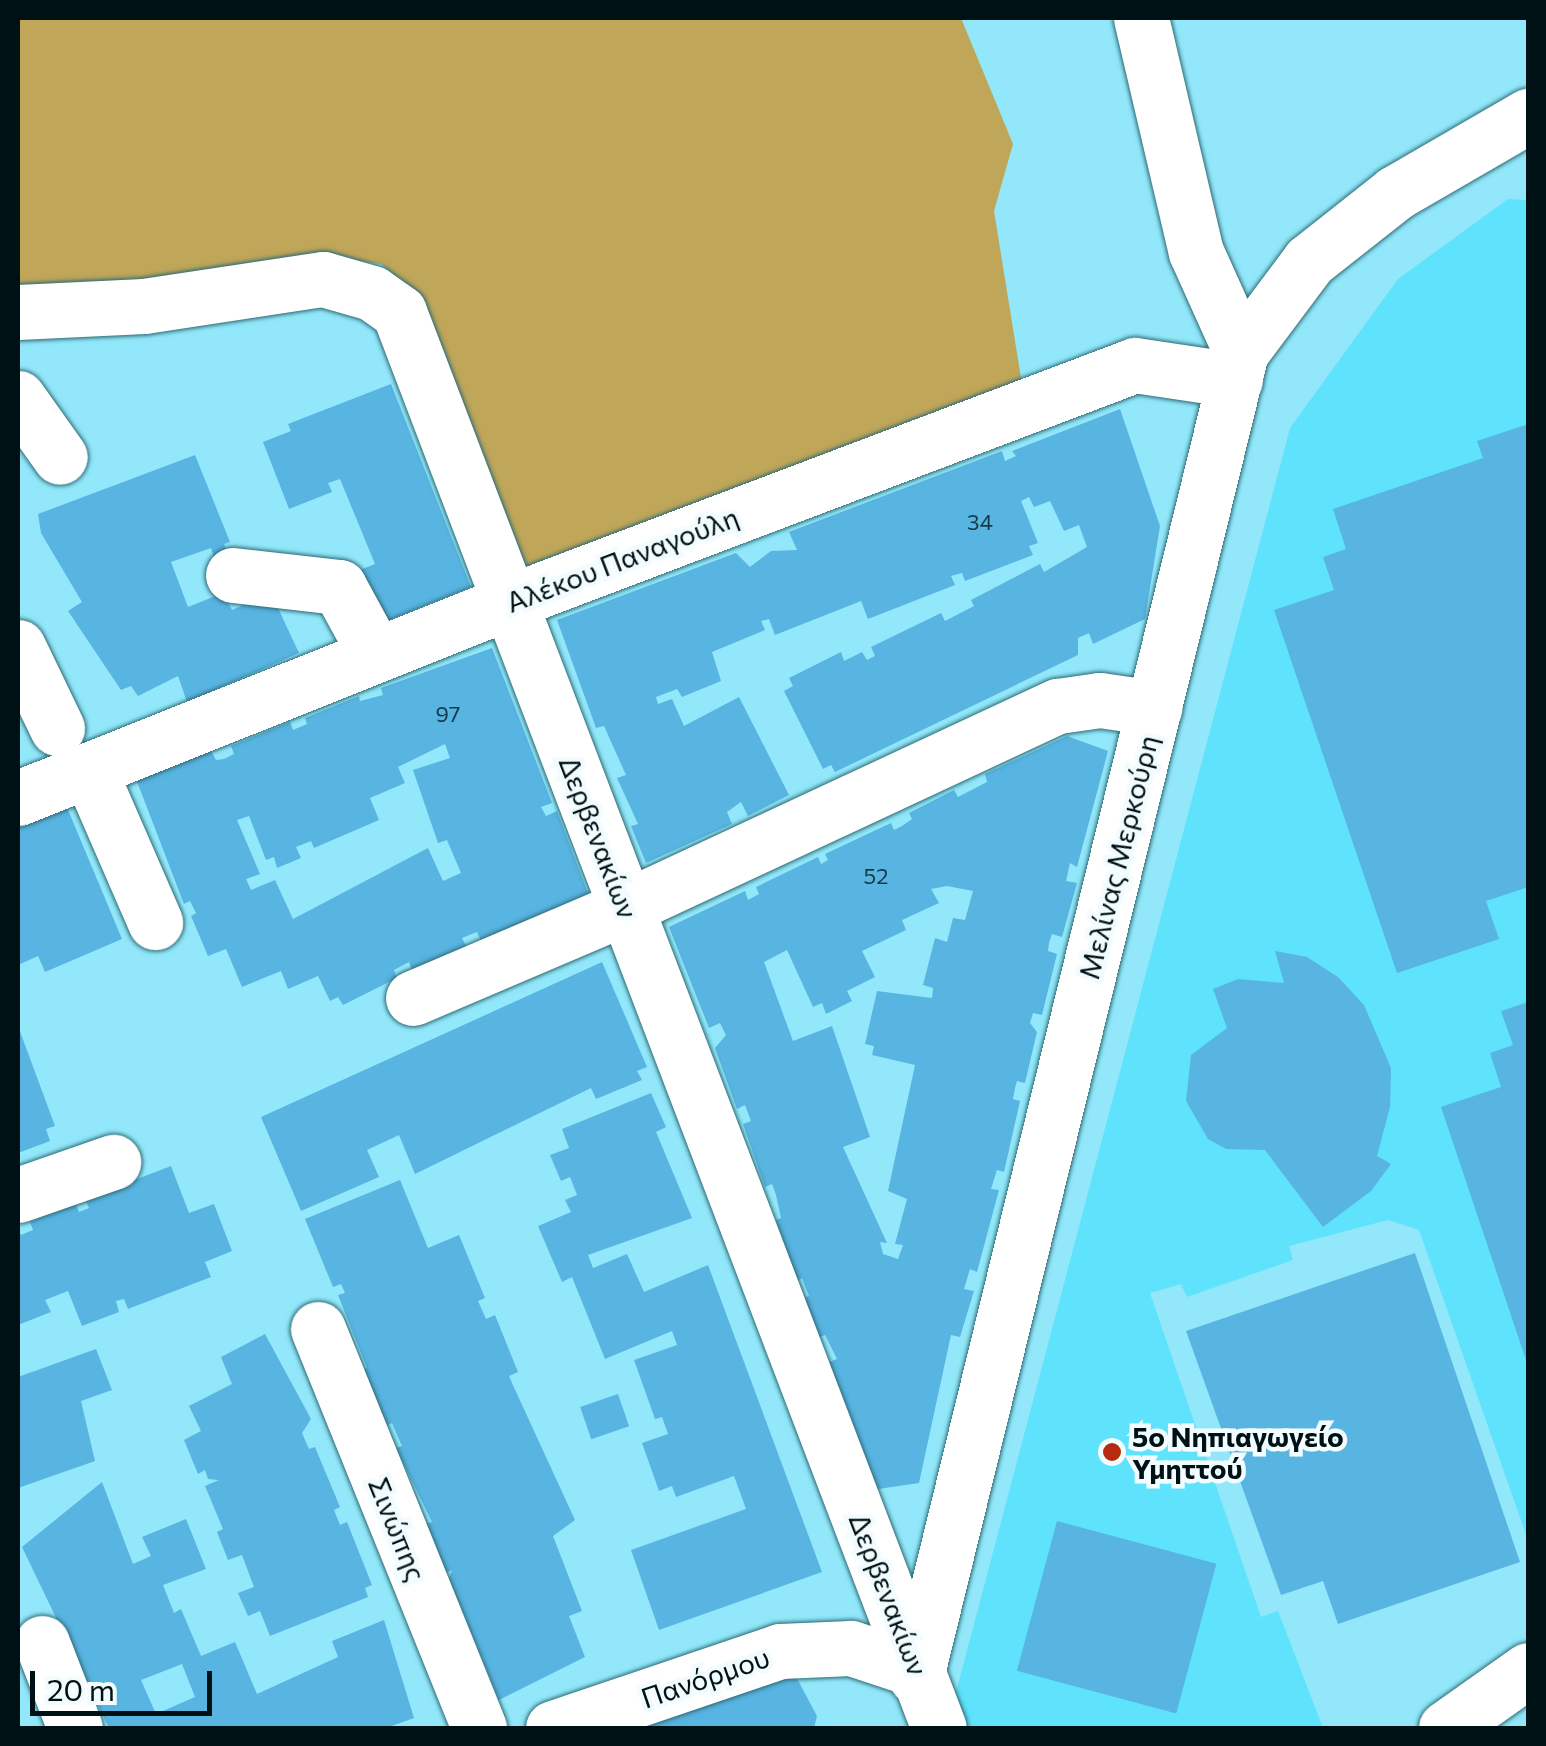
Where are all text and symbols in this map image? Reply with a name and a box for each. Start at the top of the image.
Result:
street label: Αλέκου Παναγούλη [501,499,743,619]
house number: 34 [967,509,993,535]
house number: 97 [436,701,460,727]
street label: Μελίνας Μερκούρη [1071,732,1165,982]
street label: Δερβενακίων [553,751,645,923]
house number: 52 [864,863,888,889]
place label: 5ο Νηπιαγωγείο Υμηττού [1132,1419,1344,1485]
marker: 5ο Νηπιαγωγείο Υμηττού [1101,1441,1123,1463]
street label: Σινώπης [362,1472,434,1586]
street label: Δερβενακίων [843,1508,935,1680]
street label: Πανόρμου [636,1639,774,1715]
scale bar [35,1651,218,1713]
text: 20 m [47,1670,115,1707]

